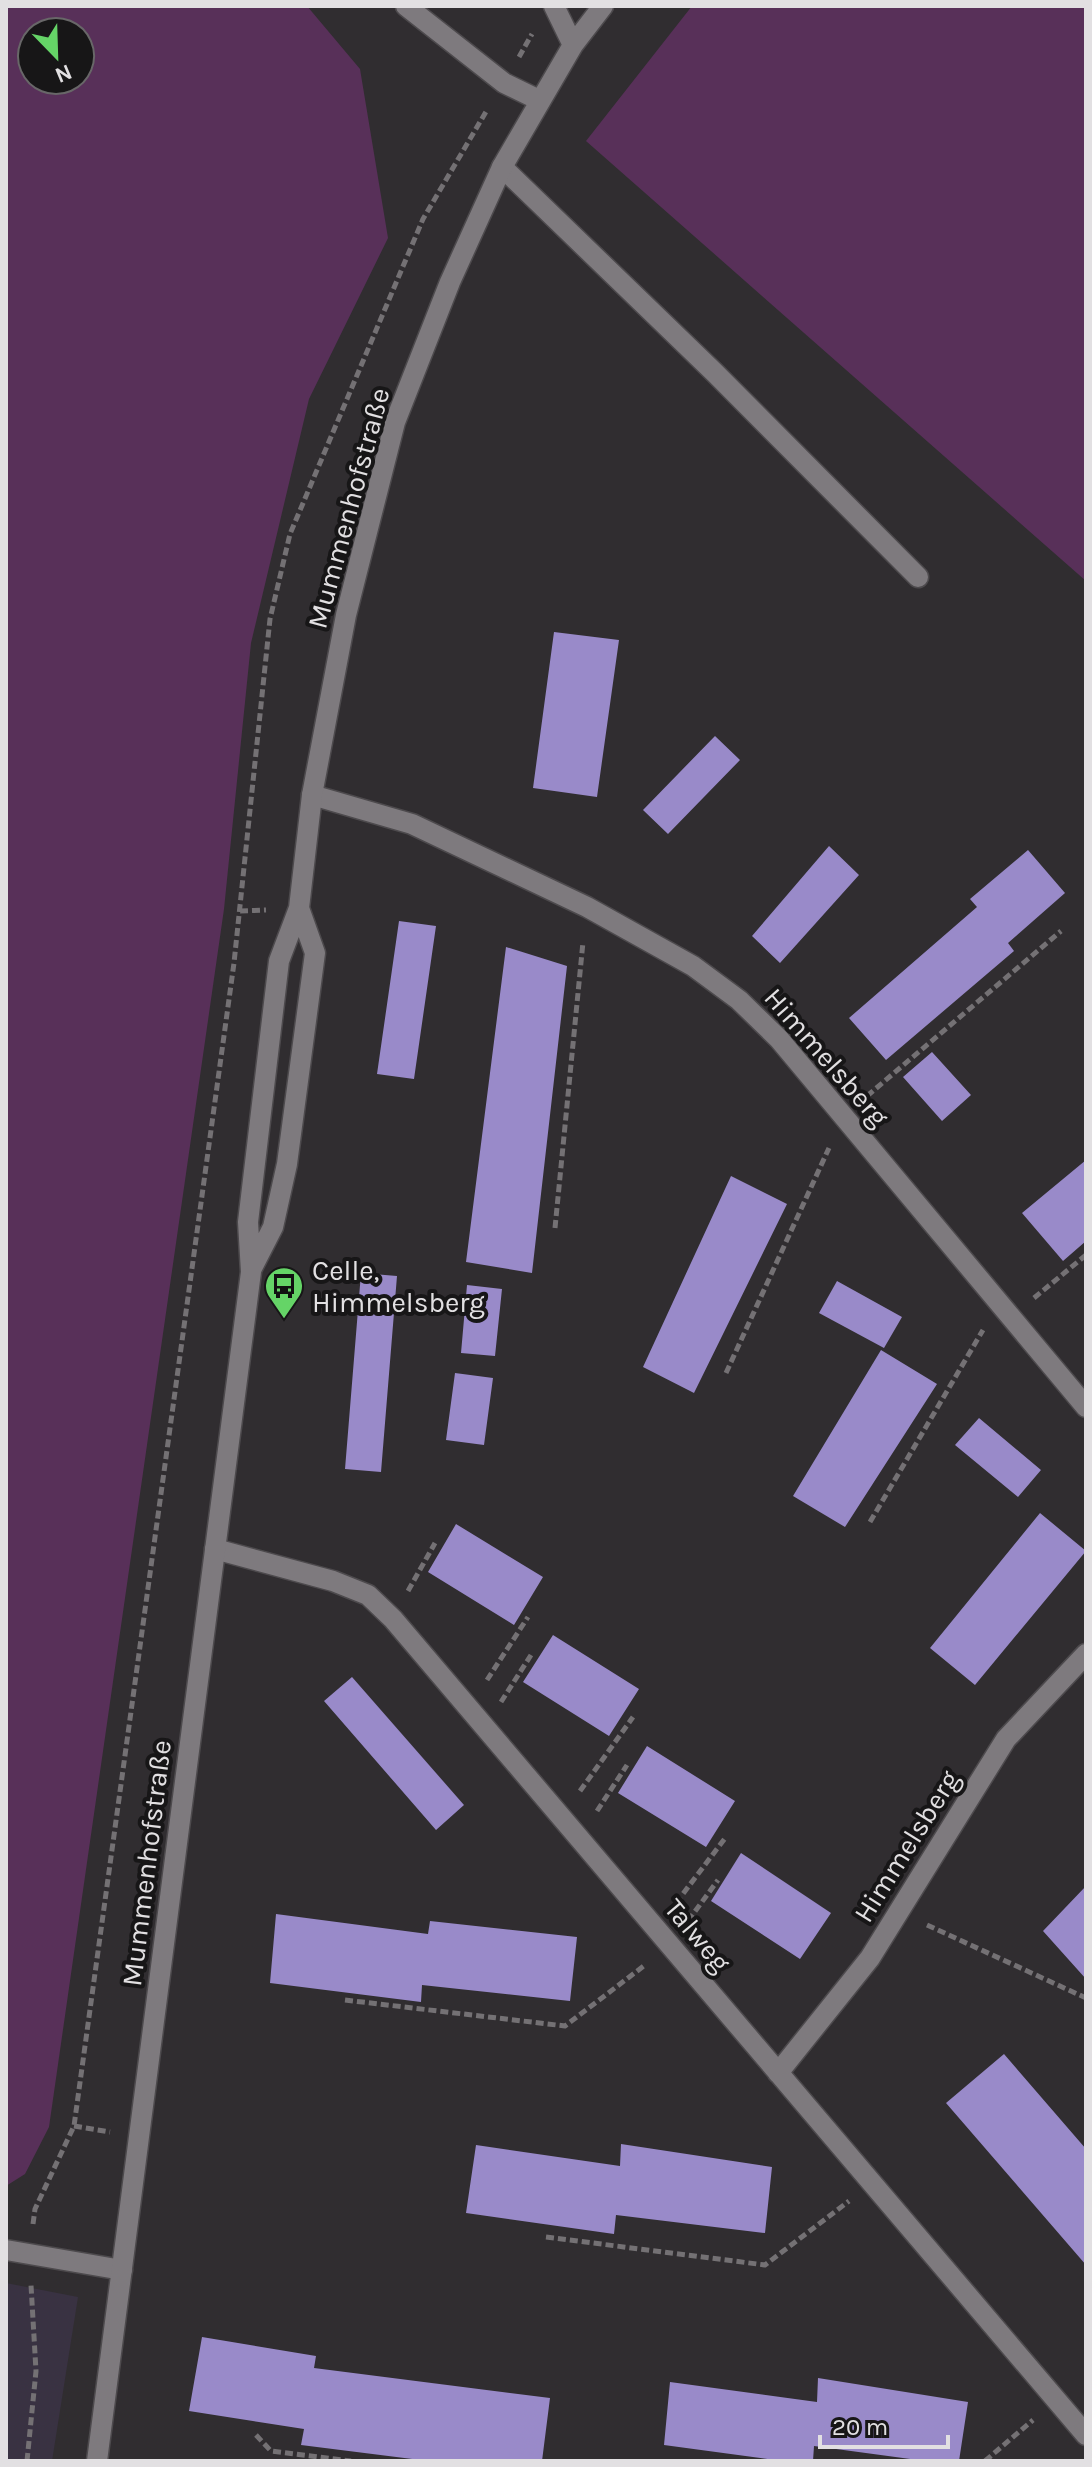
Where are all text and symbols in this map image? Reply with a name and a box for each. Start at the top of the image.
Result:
north arrow [16,16,96,96]
text: N [51,58,76,89]
street label: Mummenhofstraße [300,384,396,632]
street label: Himmelsberg [757,981,896,1134]
place label: Celle, Himmelsberg [312,1254,485,1319]
bus stop icon: Celle, Himmelsberg [263,1265,305,1320]
street label: Mummenhofstraße [115,1738,178,1988]
street label: Himmelsberg [847,1764,966,1928]
street label: Talweg [658,1892,738,1979]
scale bar [820,2399,948,2449]
text: 20 m [832,2413,888,2441]

